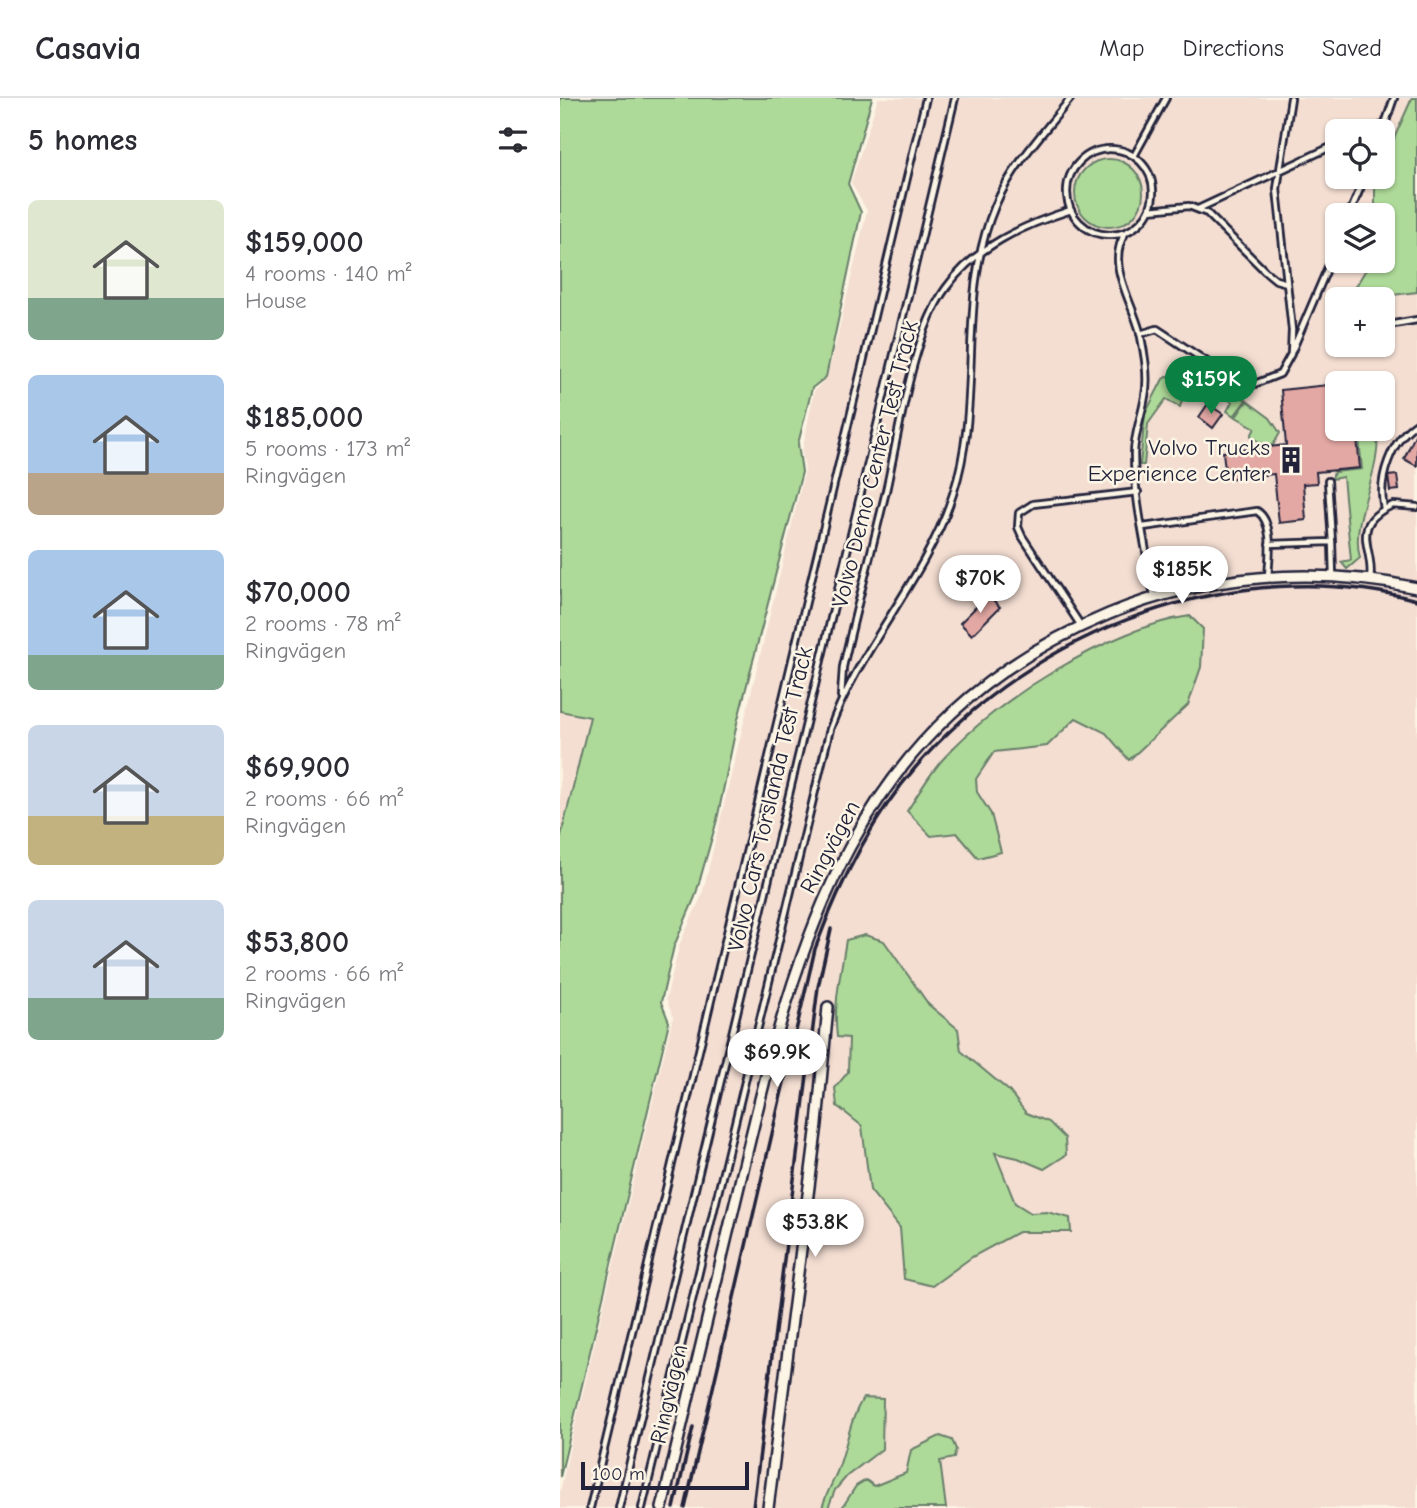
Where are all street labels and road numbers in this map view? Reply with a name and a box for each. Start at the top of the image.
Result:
street label: Volvo Demo Center Test Track [826,318,924,610]
street label: Volvo Cars Torslanda Test Track [722,644,818,954]
street label: Ringvägen [794,796,866,898]
street label: Ringvägen [644,1342,694,1446]

